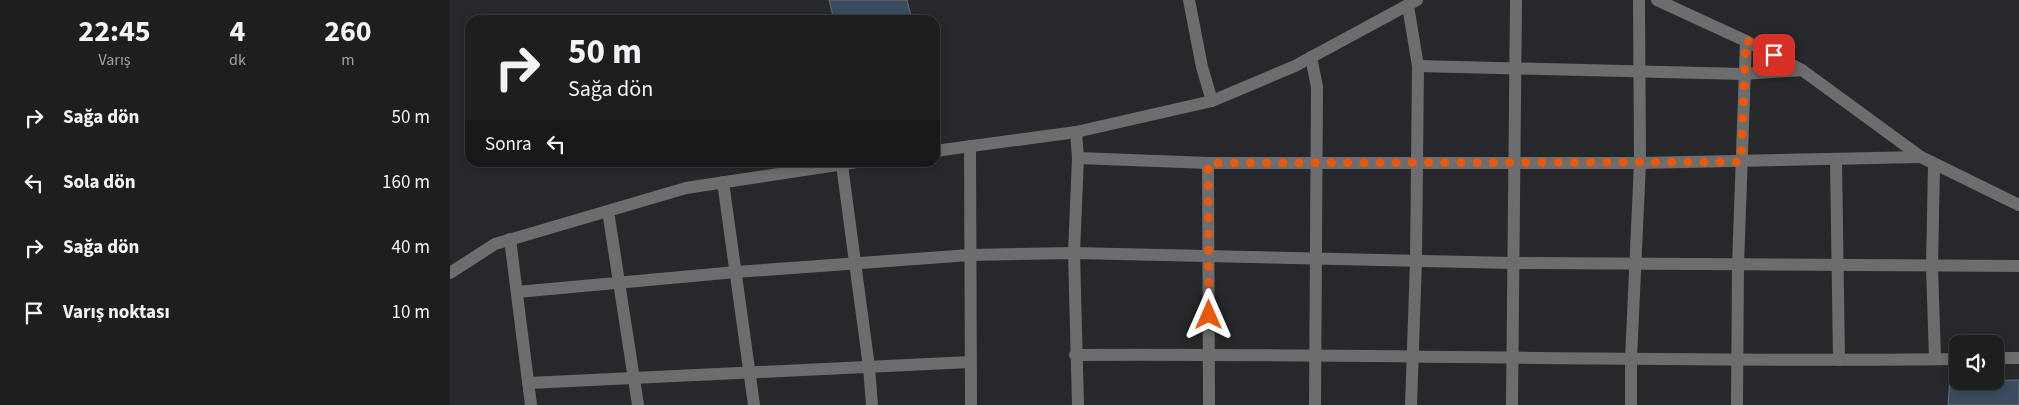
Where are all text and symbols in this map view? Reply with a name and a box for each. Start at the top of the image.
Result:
text: 22:45 [78,10,151,53]
text: 4 [229,10,245,53]
text: 260 [324,10,372,53]
text: 50 m [568,27,642,77]
pin [1753,34,1795,76]
icon: right [485,35,550,100]
icon: arrive [1760,41,1788,69]
text: Varış [98,49,131,71]
text: dk [229,49,246,71]
text: m [341,49,355,71]
text: Sağa dön [568,73,653,105]
icon: right [20,104,48,132]
text: Sağa dön [63,104,139,131]
text: 50 m [392,104,430,131]
icon: left [542,130,570,158]
text: Sonra [485,131,532,158]
icon: left [20,169,48,197]
text: Sola dön [63,169,136,196]
text: 160 m [382,169,430,196]
icon: right [20,234,48,262]
text: Sağa dön [63,234,139,261]
text: 40 m [392,234,430,261]
position arrow [1182,288,1234,340]
icon: arrive [20,299,48,327]
text: Varış noktası [63,299,170,326]
text: 10 m [392,299,430,326]
map controls [1949,335,2004,390]
button: sound [1949,335,2004,390]

